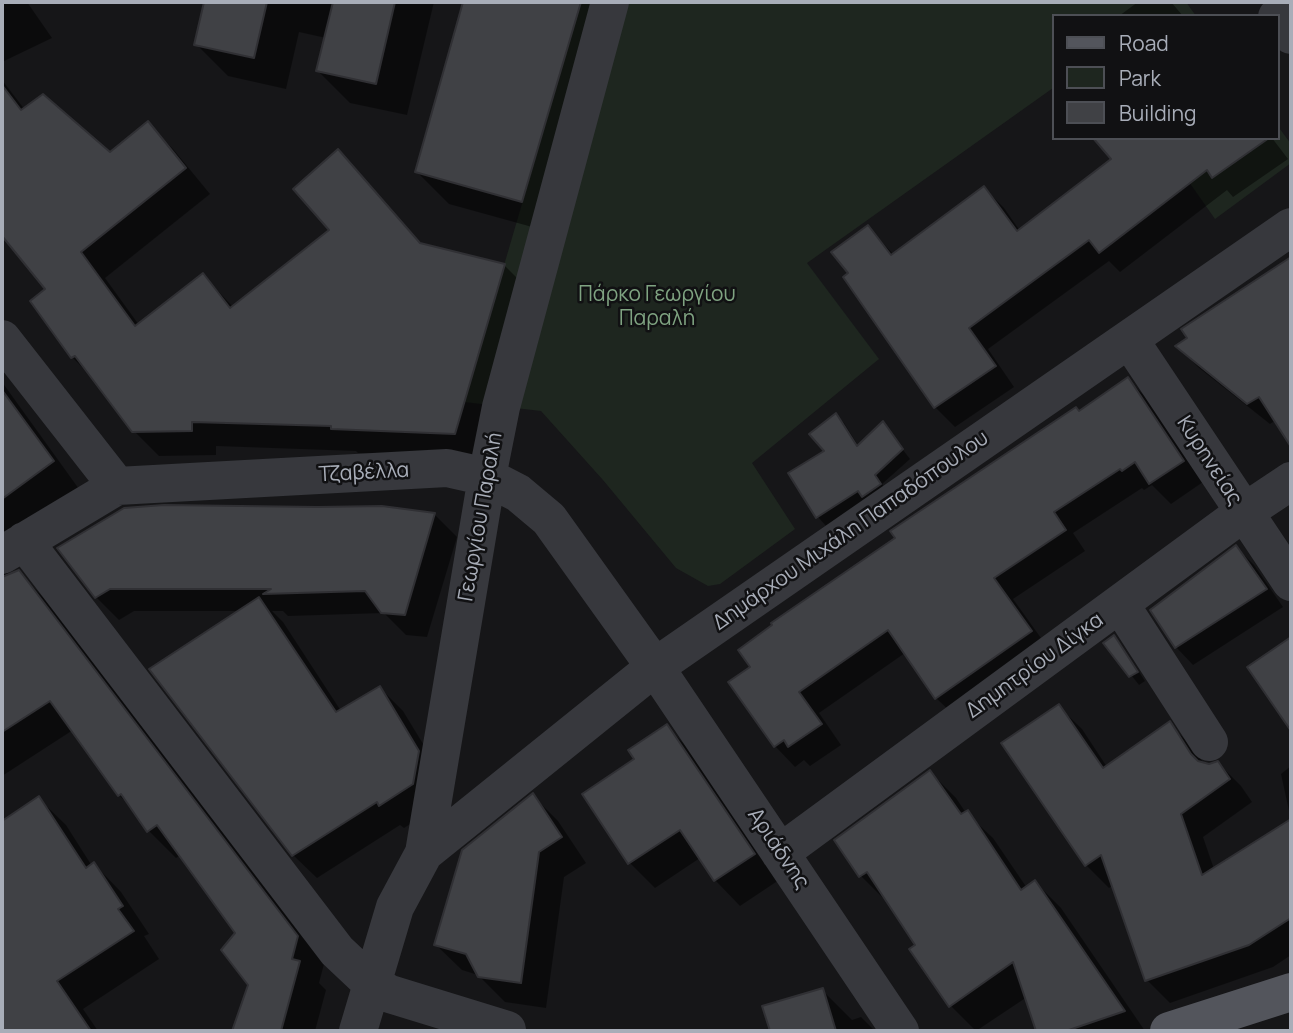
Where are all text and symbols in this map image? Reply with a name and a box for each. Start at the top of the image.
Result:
legend [1052,14,1279,140]
text: Road [1119,29,1169,57]
text: Park [1119,64,1161,92]
text: Building [1119,99,1196,127]
park label: Πάρκο Γεωργίου Παραλή [578,282,736,332]
street label: Κυρηνείας [1171,412,1247,510]
street label: Δημάρχου Μιχάλη Παπαδόπουλου [708,426,994,636]
street label: Γεωργίου Παραλή [454,431,508,603]
street label: Τζαβέλλα [318,458,410,488]
street label: Δημητρίου Δίγκα [961,608,1109,724]
street label: Αριάδνης [742,804,814,894]

